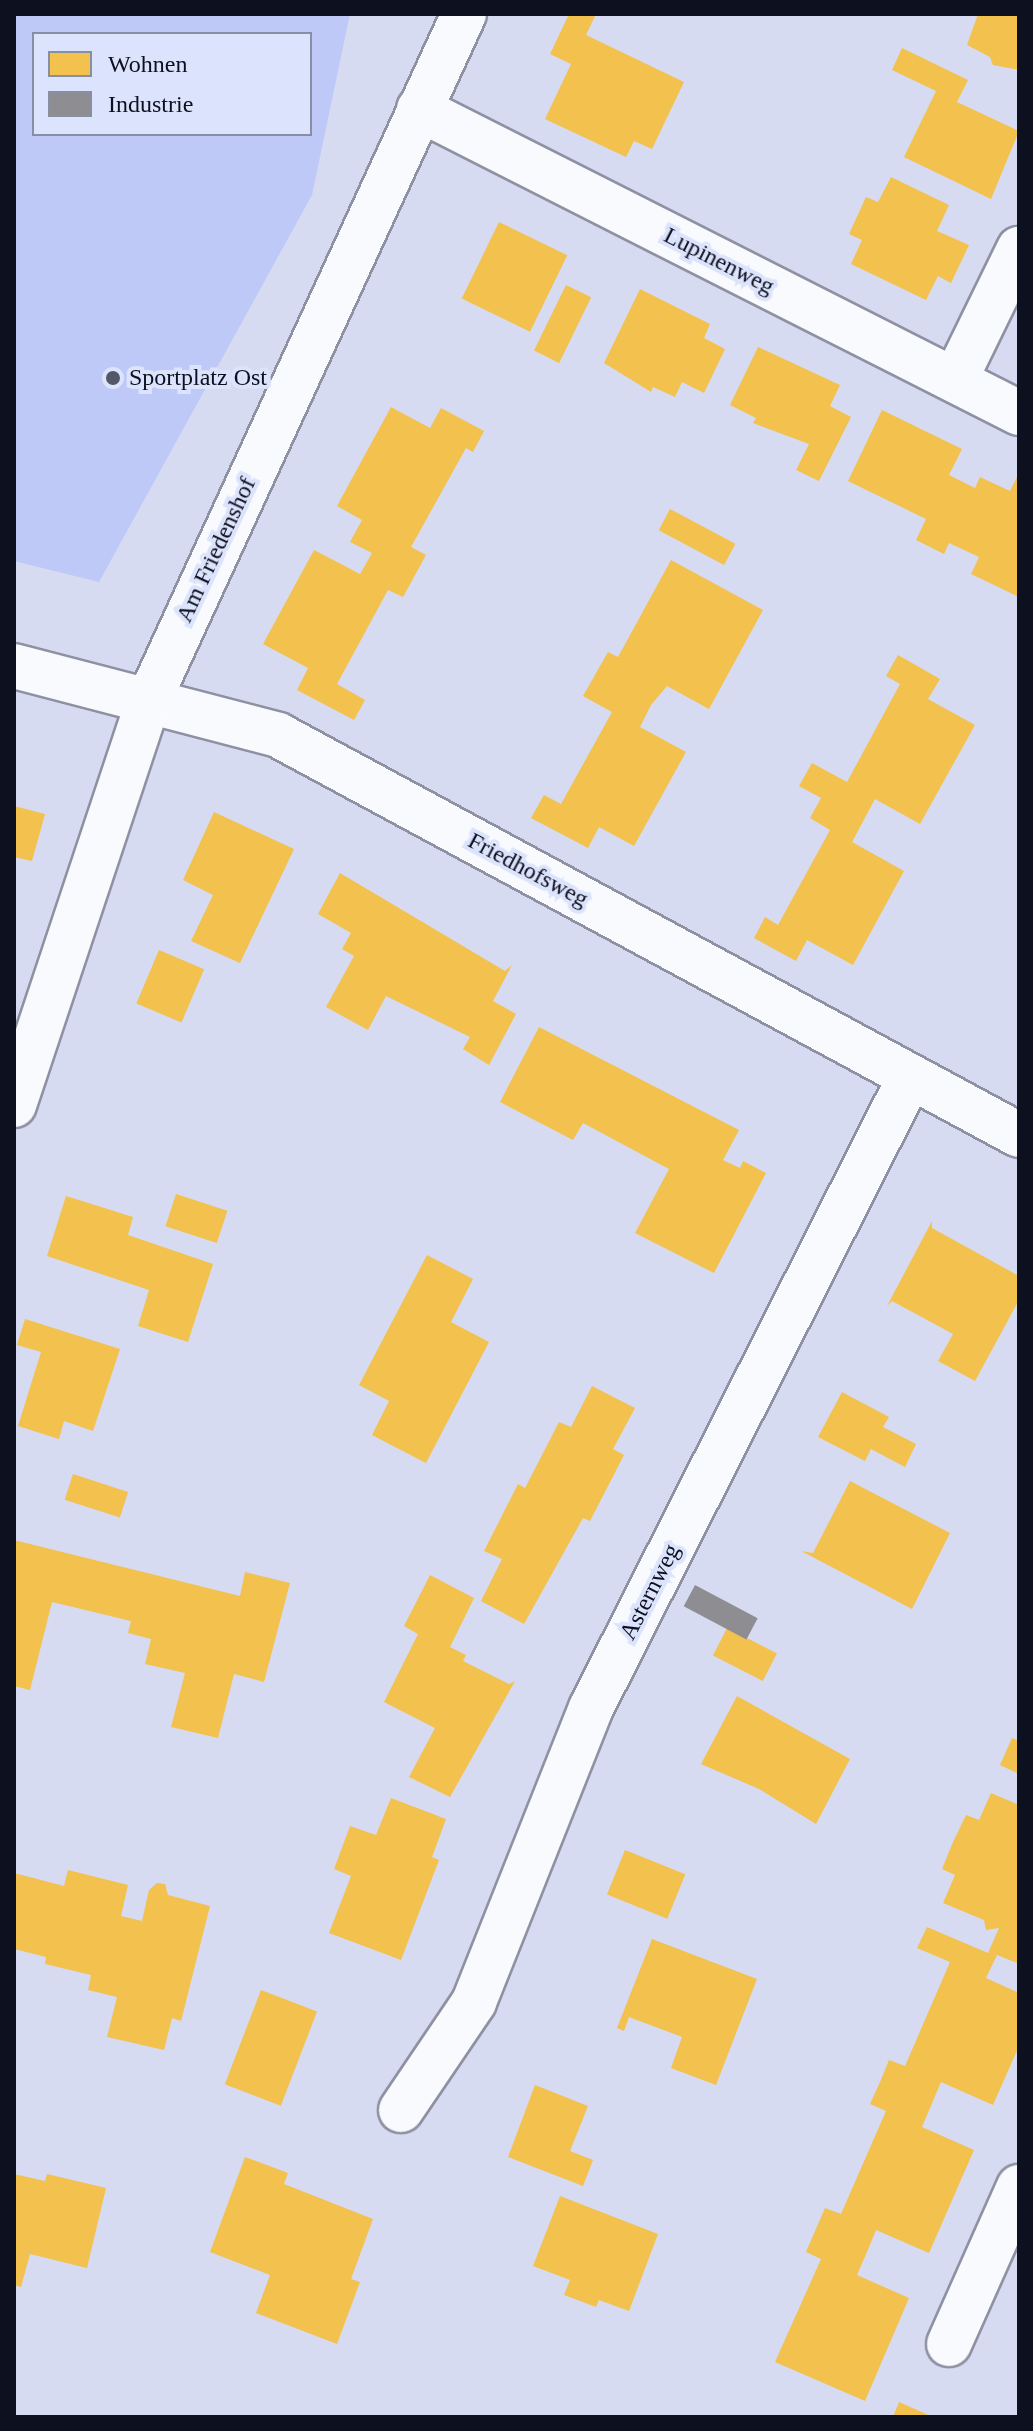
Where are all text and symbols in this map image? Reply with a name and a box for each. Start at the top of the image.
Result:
legend [32,32,312,136]
text: Wohnen [108,51,187,77]
text: Industrie [108,91,193,117]
street label: Lupinenweg [659,221,779,301]
place label: Sportplatz Ost [129,364,267,392]
marker: Sportplatz Ost [104,369,122,387]
street label: Am Friedenshof [170,473,262,627]
street label: Friedhofsweg [463,826,593,914]
street label: Asternweg [614,1539,686,1645]

